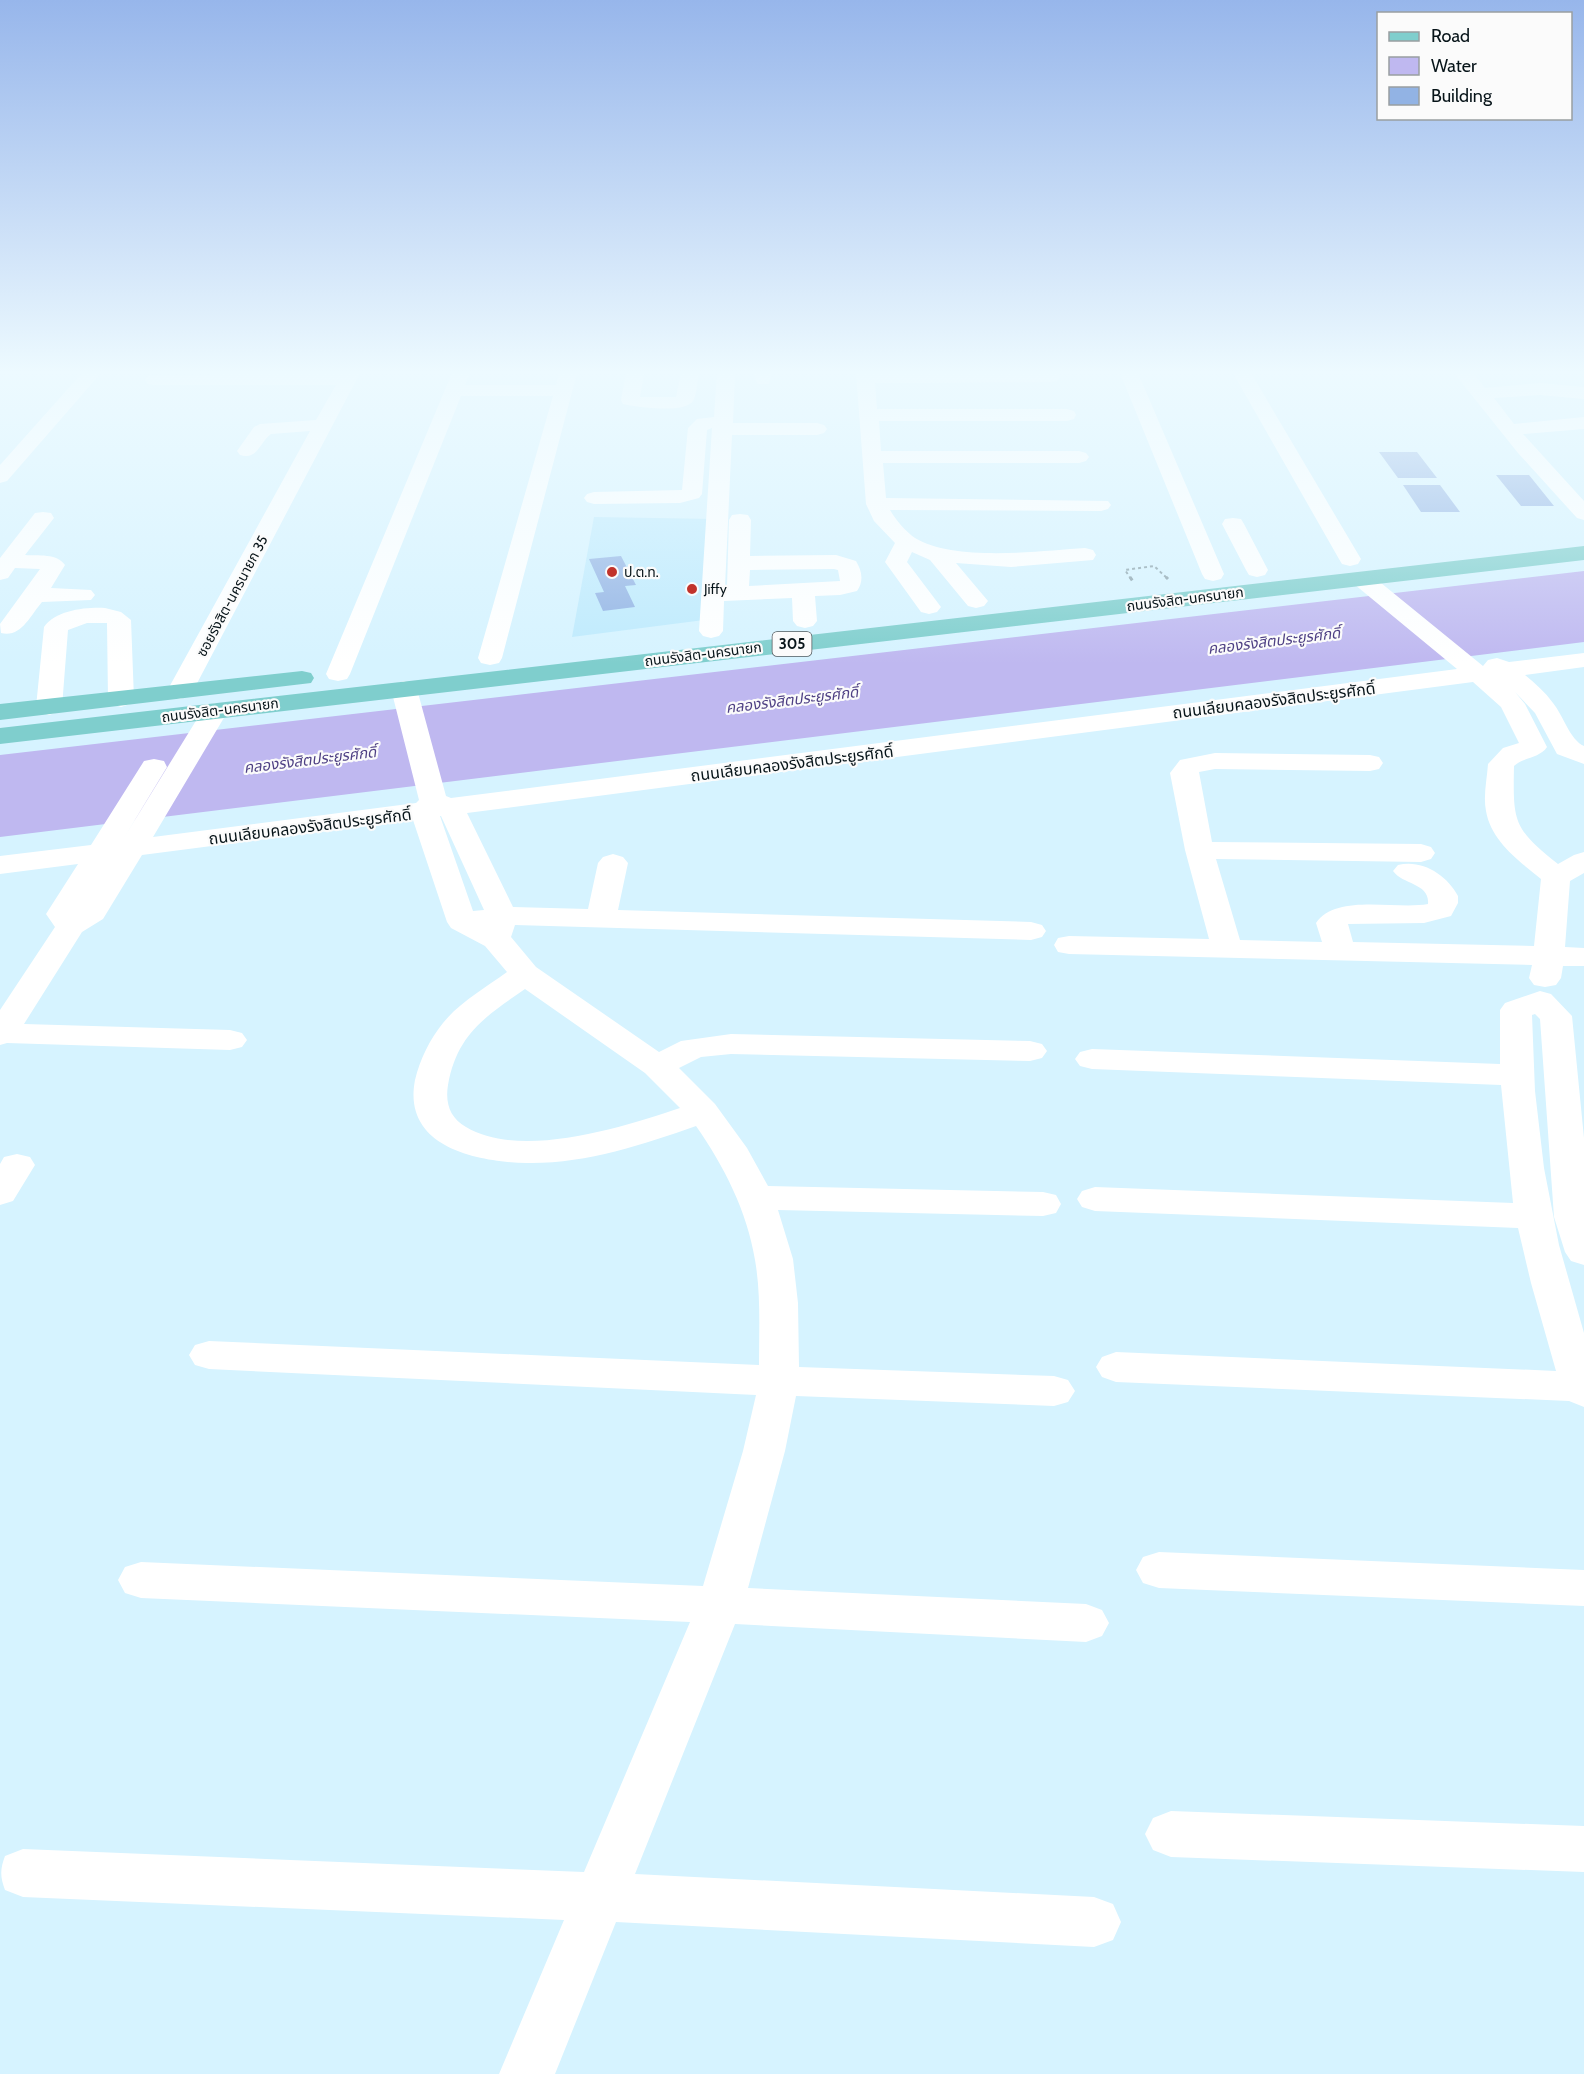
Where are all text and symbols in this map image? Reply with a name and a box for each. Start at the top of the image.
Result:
legend [1377,12,1572,120]
text: Road [1431,25,1470,47]
text: Water [1431,55,1477,77]
text: Building [1431,85,1493,107]
street label: ซอยรังสิต-นครนายก 35 [192,532,272,660]
place label: ป.ต.ท. [624,563,659,581]
marker: ป.ต.ท. [605,565,619,579]
place label: Jiffy [703,580,727,598]
marker: Jiffy [685,582,699,596]
street label: ถนนรังสิต-นครนายก [1125,583,1245,615]
water label: คลองรังสิตประยูรศักดิ์ [1207,623,1345,658]
road number: 305 [772,632,812,656]
street label: ถนนรังสิต-นครนายก [643,638,763,670]
street label: ถนนเลียบคลองรังสิตประยูรศักดิ์ [1172,679,1377,722]
water label: คลองรังสิตประยูรศักดิ์ [725,682,863,717]
street label: ถนนรังสิต-นครนายก [160,694,280,726]
water label: คลองรังสิตประยูรศักดิ์ [243,742,381,777]
street label: ถนนเลียบคลองรังสิตประยูรศักดิ์ [690,742,895,785]
street label: ถนนเลียบคลองรังสิตประยูรศักดิ์ [208,805,413,848]

